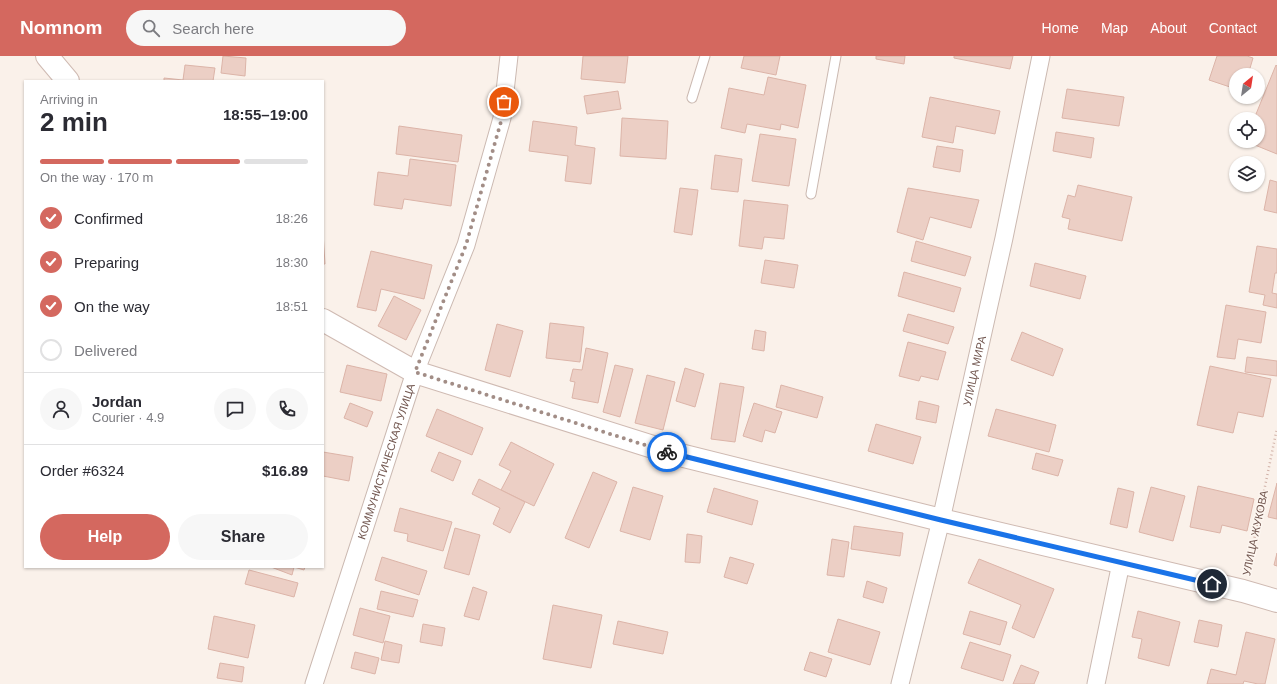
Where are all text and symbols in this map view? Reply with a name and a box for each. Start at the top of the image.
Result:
search box [126,10,406,46]
text: Nomnom [20,17,102,38]
icon: search [140,17,162,39]
text: Search here [172,20,254,37]
text: Home [1042,20,1079,36]
text: Map [1101,20,1128,36]
text: About [1150,20,1187,36]
text: Contact [1209,20,1257,36]
north arrow [1229,68,1265,104]
map controls [1229,68,1265,192]
pin [487,85,521,119]
icon: bag [493,91,515,113]
text: Arriving in [40,92,98,107]
text: 18:55–19:00 [223,106,308,123]
text: 2 min [40,107,108,137]
button: locate [1229,112,1265,148]
button: layers [1229,156,1265,192]
text: On the way · 170 m [40,170,153,185]
icon: check [40,207,62,229]
text: Confirmed [74,210,143,227]
text: 18:26 [275,211,308,226]
icon: check [40,251,62,273]
text: Preparing [74,254,139,271]
text: 18:30 [275,255,308,270]
icon: check [40,295,62,317]
text: On the way [74,298,150,315]
text: 18:51 [275,299,308,314]
street label: УЛИЦА МИРА [961,334,988,407]
text: Delivered [74,342,137,359]
street label: КОММУНИСТИЧЕСКАЯ УЛИЦА [355,381,417,541]
button: person [40,388,82,430]
button: chat [214,388,256,430]
button: phone [266,388,308,430]
text: Jordan [92,393,142,410]
text: Courier · 4.9 [92,410,164,425]
courier [647,432,687,472]
icon: bike [656,441,678,463]
text: Order #6324 [40,462,124,479]
text: $16.89 [262,462,308,479]
street label: УЛИЦА ЖУКОВА [1240,489,1270,577]
button: Help [40,514,170,560]
button: Share [178,514,308,560]
pin [1195,567,1229,601]
icon: home [1201,573,1223,595]

